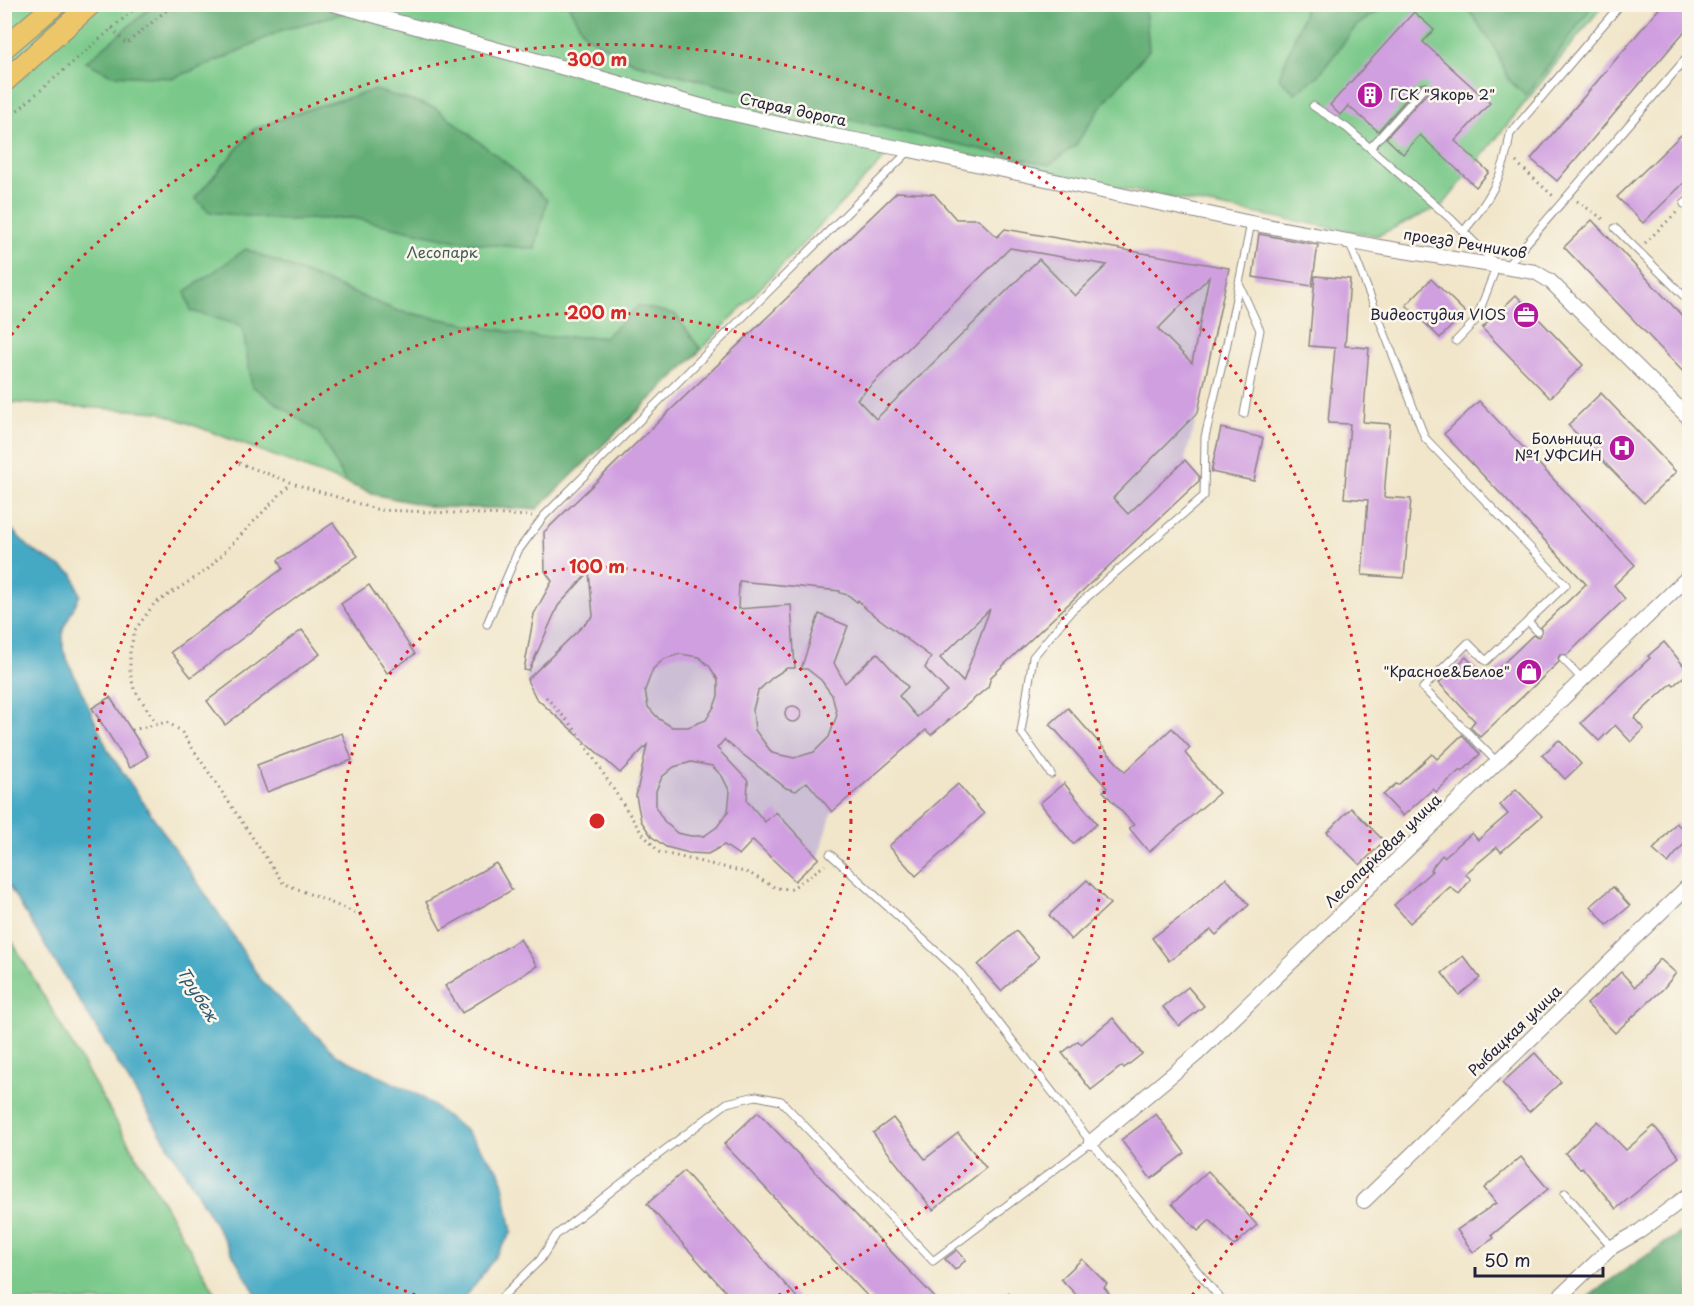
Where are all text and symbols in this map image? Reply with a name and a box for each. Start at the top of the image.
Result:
text: 300 m [567,45,627,72]
building icon: ГСК "Якорь 2" [1355,80,1385,110]
place label: ГСК "Якорь 2" [1390,82,1495,105]
street label: Старая дорога [738,86,849,131]
street label: проезд Речников [1402,221,1529,264]
park label: Лесопарк [406,240,478,263]
text: 200 m [567,298,627,325]
office icon: Видеостудия VIOS [1511,300,1541,330]
place label: Видеостудия VIOS [1370,302,1506,325]
place label: Больница №1 УФСИН [1515,426,1603,466]
hospital icon: Больница №1 УФСИН [1607,433,1637,463]
text: 100 m [569,552,625,579]
shop icon: "Красное&Белое" [1514,657,1544,687]
place label: "Красное&Белое" [1383,659,1510,682]
street label: Лесопарковая улица [1318,787,1446,912]
centre of rings [587,811,607,831]
water label: Трубеж [173,962,226,1027]
street label: Рыбацкая улица [1462,979,1566,1081]
scale bar [1475,1240,1602,1278]
text: 50 m [1484,1246,1531,1273]

